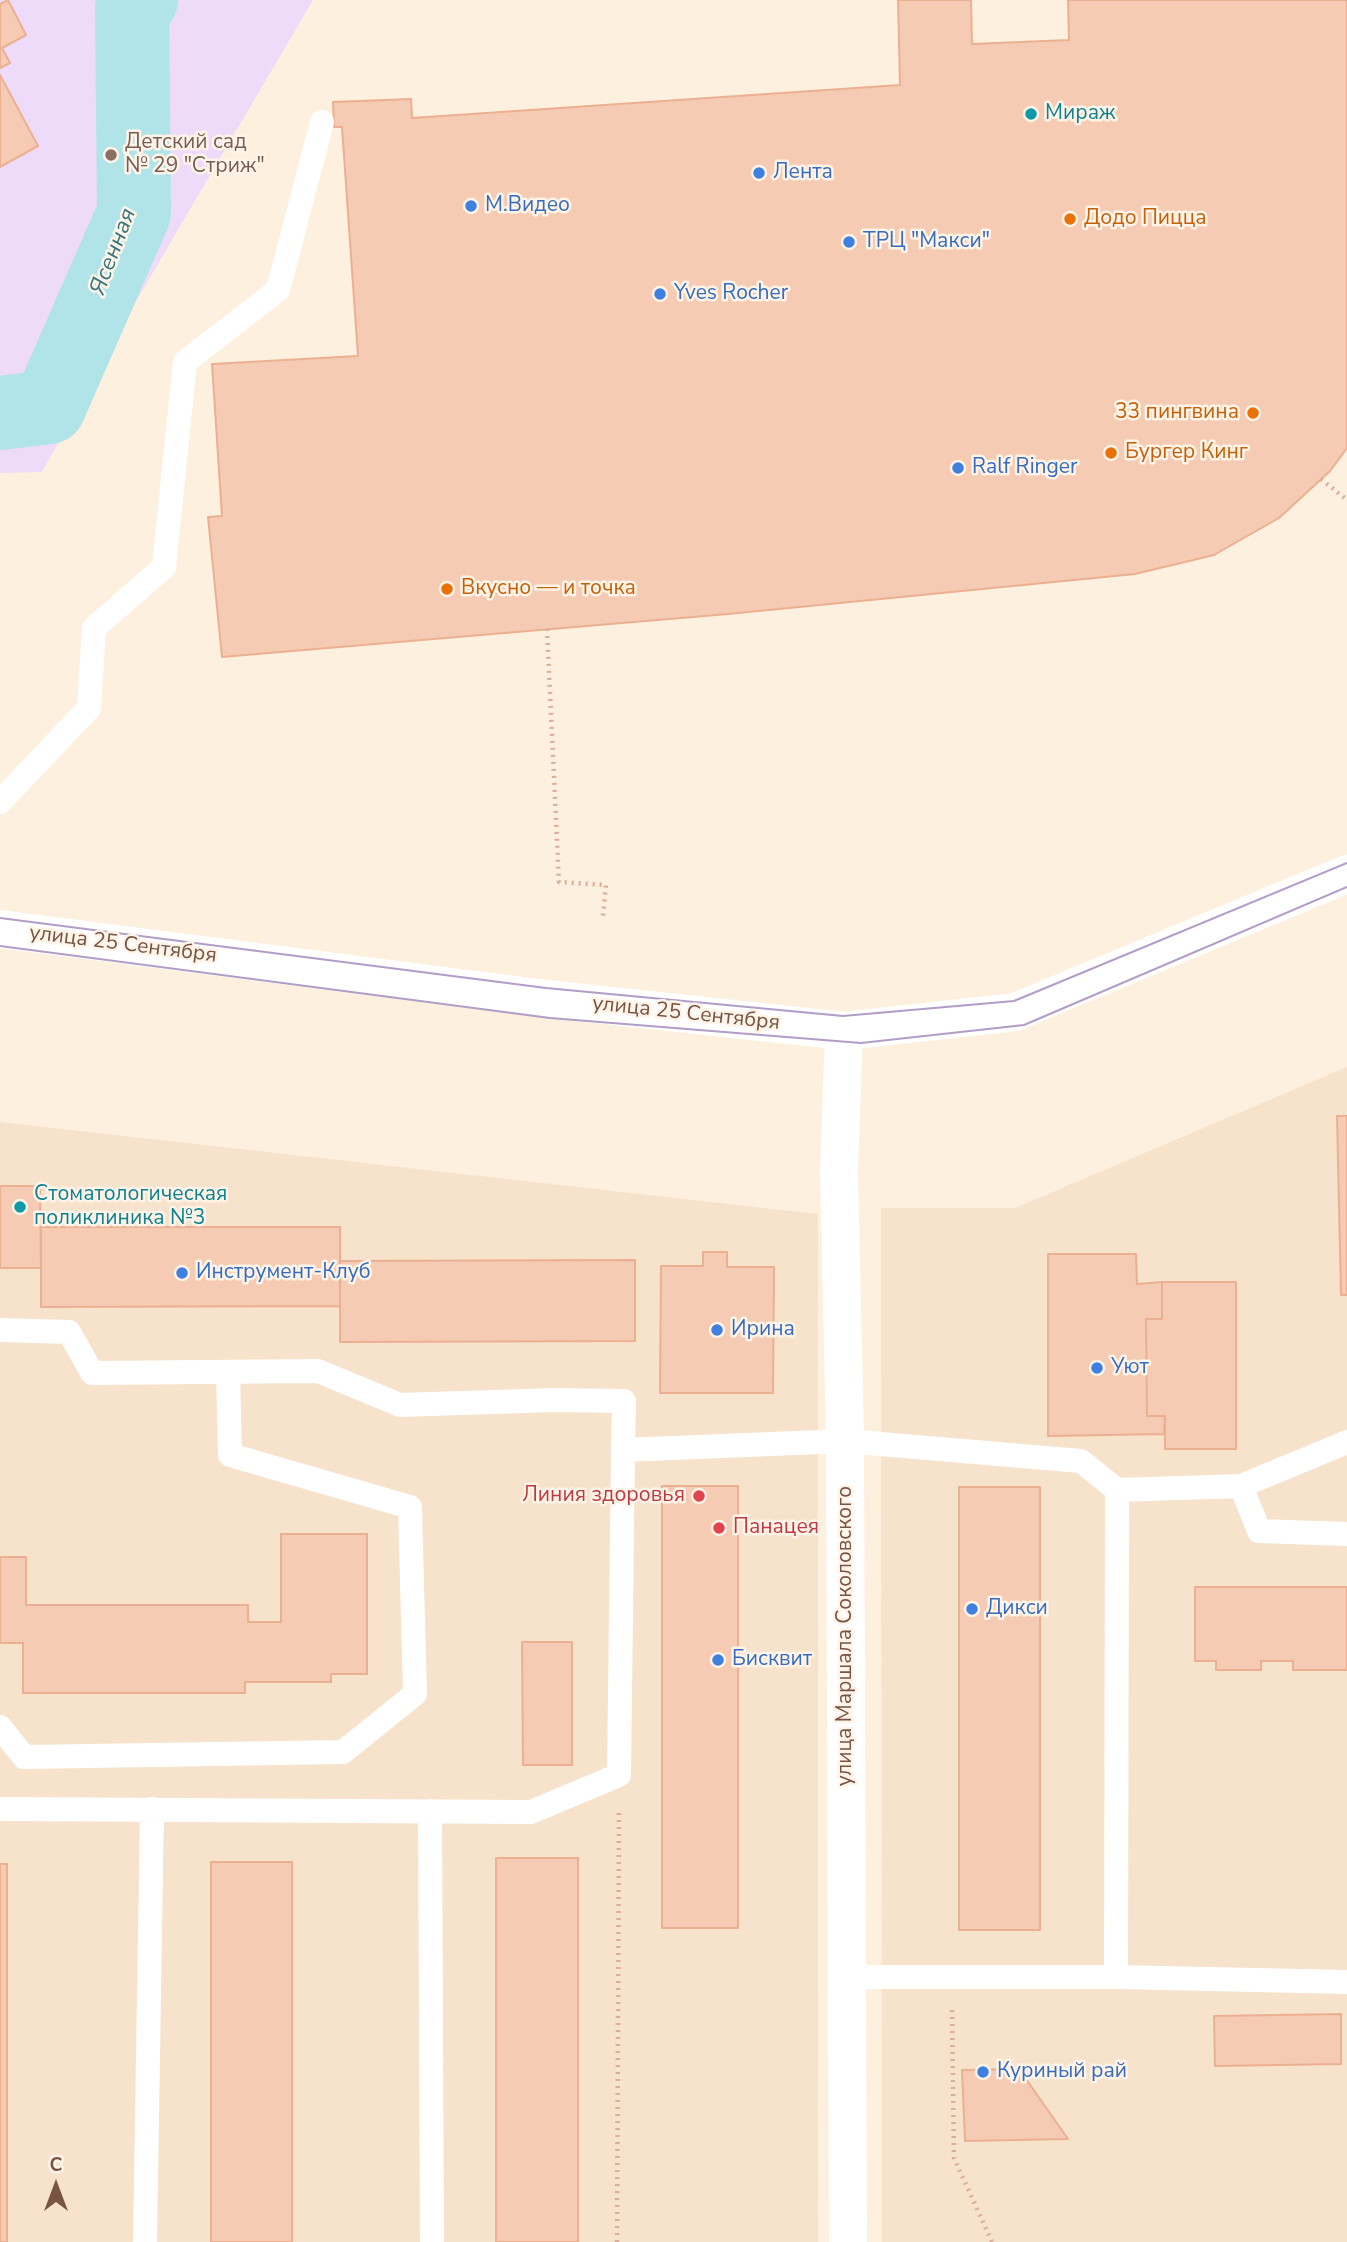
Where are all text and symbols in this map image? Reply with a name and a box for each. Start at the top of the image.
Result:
place label: Мираж [1045,101,1115,127]
marker: Мираж [1023,106,1039,122]
place label: Детский сад № 29 "Стриж" [125,130,265,180]
marker: Детский сад № 29 "Стриж" [103,147,119,163]
place label: Лента [773,160,833,186]
marker: Лента [751,165,767,181]
place label: М.Видео [485,193,570,219]
marker: М.Видео [463,198,479,214]
water label: Ясенная [85,205,143,299]
place label: Додо Пицца [1084,206,1207,232]
marker: Додо Пицца [1062,211,1078,227]
place label: ТРЦ "Макси" [863,229,990,255]
marker: ТРЦ "Макси" [841,234,857,250]
place label: Yves Rocher [674,281,788,307]
marker: Yves Rocher [652,286,668,302]
place label: 33 пингвина [1115,400,1239,426]
marker: 33 пингвина [1245,405,1261,421]
place label: Бургер Кинг [1125,440,1248,466]
marker: Бургер Кинг [1103,445,1119,461]
place label: Ralf Ringer [972,455,1077,481]
marker: Ralf Ringer [950,460,966,476]
place label: Вкусно — и точка [461,576,636,602]
marker: Вкусно — и точка [439,581,455,597]
street label: улица 25 Сентября [28,921,218,969]
street label: улица 25 Сентября [591,992,781,1036]
place label: Стоматологическая поликлиника №3 [34,1182,227,1232]
marker: Стоматологическая поликлиника №3 [12,1199,28,1215]
place label: Инструмент-Клуб [196,1260,371,1286]
marker: Инструмент-Клуб [174,1265,190,1281]
place label: Ирина [731,1317,795,1343]
marker: Ирина [709,1322,725,1338]
place label: Уют [1111,1355,1149,1381]
marker: Уют [1089,1360,1105,1376]
place label: Линия здоровья [522,1483,685,1509]
street label: улица Маршала Соколовского [833,1486,859,1786]
marker: Линия здоровья [691,1488,707,1504]
place label: Панацея [733,1515,819,1541]
marker: Панацея [711,1520,727,1536]
place label: Дикси [986,1596,1048,1622]
marker: Дикси [964,1601,980,1617]
place label: Бисквит [732,1647,812,1673]
marker: Бисквит [710,1652,726,1668]
place label: Куриный рай [997,2059,1127,2085]
marker: Куриный рай [975,2064,991,2080]
north arrow [21,2151,91,2221]
text: С [50,2152,62,2178]

